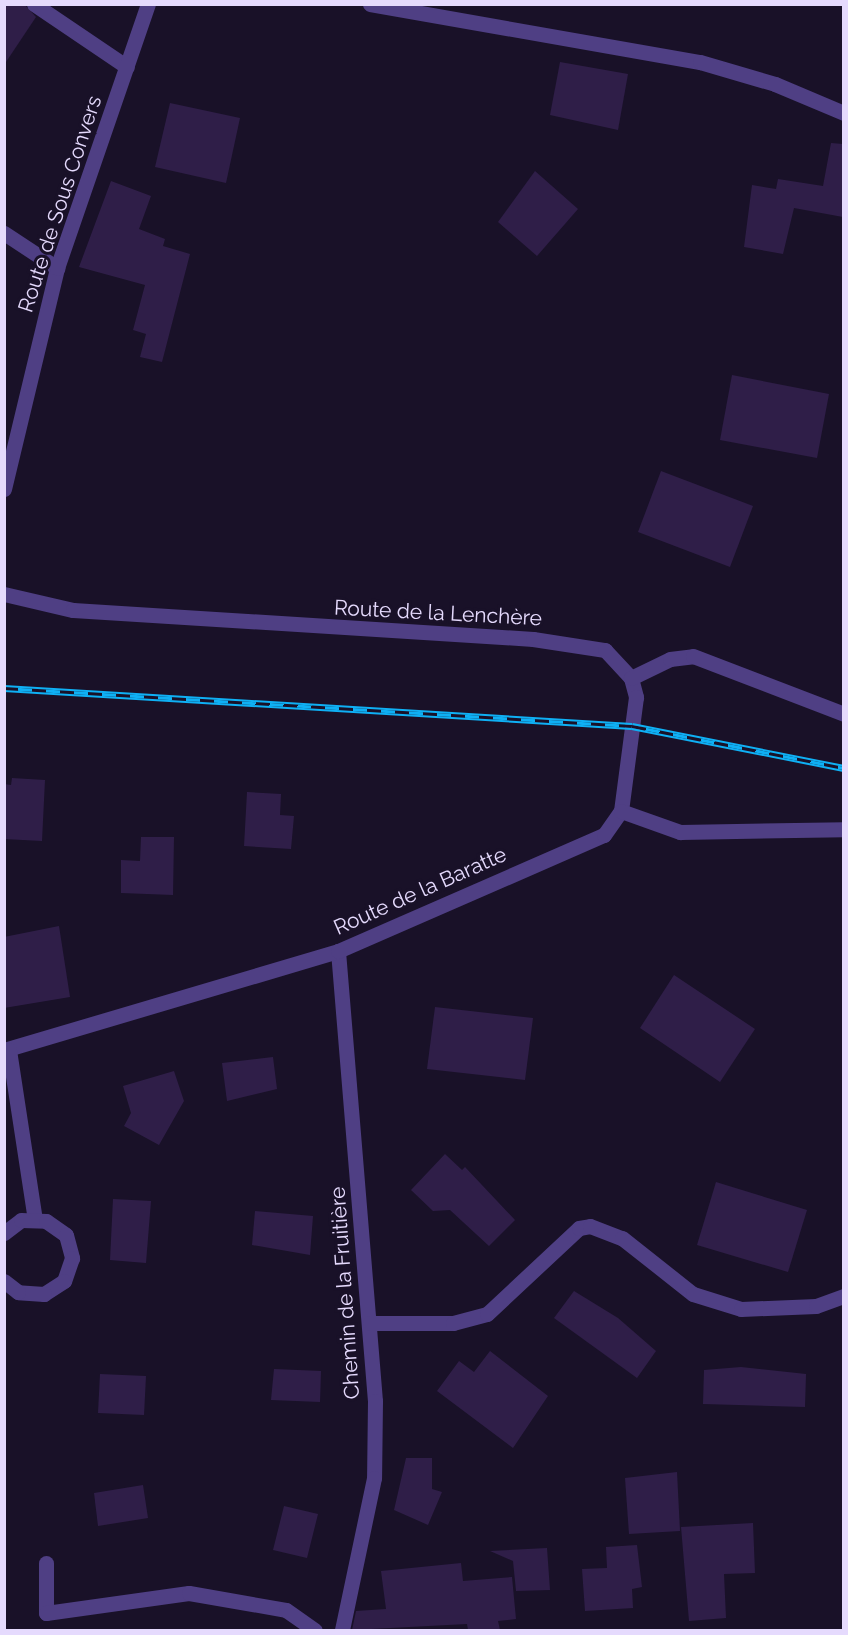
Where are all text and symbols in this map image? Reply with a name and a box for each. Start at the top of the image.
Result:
street label: Route de Sous Convers [13,92,107,316]
street label: Route de la Lenchère [333,595,543,631]
street label: Route de la Baratte [330,842,510,940]
street label: Chemin de la Fruitière [325,1186,365,1400]

